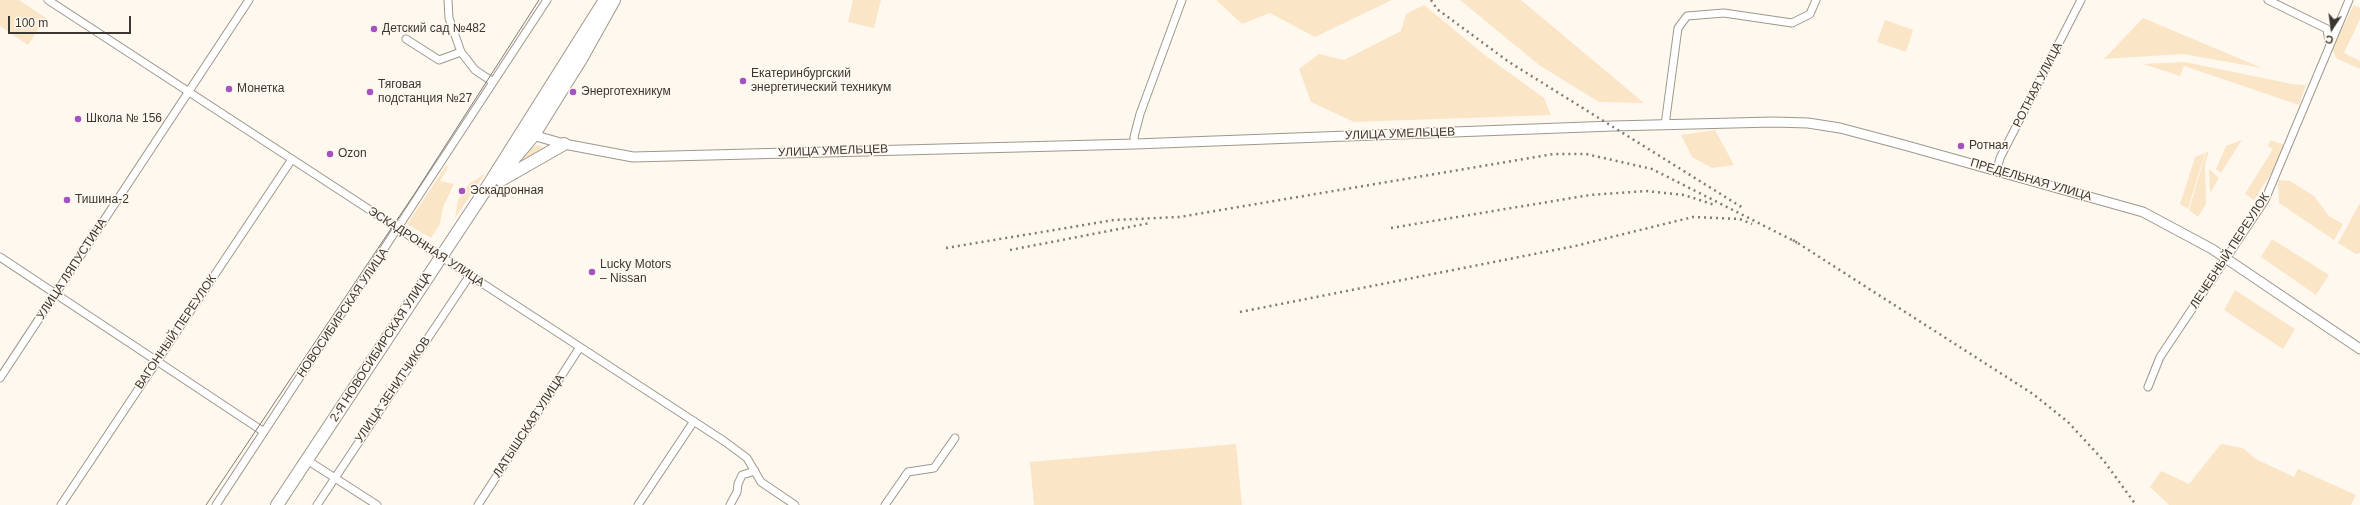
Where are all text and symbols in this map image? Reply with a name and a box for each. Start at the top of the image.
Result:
scale bar [10,8,133,34]
north arrow [2312,8,2352,48]
text: 100 m [15,16,48,30]
place label: Детский сад №482 [382,22,486,36]
marker: Детский сад №482 [369,24,379,34]
text: С [2324,33,2335,46]
street label: РОТНАЯ УЛИЦА [2010,40,2066,130]
place label: Екатеринбургский энергетический техникум [751,67,891,95]
marker: Екатеринбургский энергетический техникум [738,76,748,86]
place label: Тяговая подстанция №27 [378,78,472,106]
place label: Монетка [237,82,284,96]
marker: Монетка [224,84,234,94]
place label: Энерготехникум [581,85,671,99]
marker: Тяговая подстанция №27 [365,87,375,97]
marker: Энерготехникум [568,87,578,97]
place label: Школа № 156 [86,112,162,126]
marker: Школа № 156 [73,114,83,124]
street label: УЛИЦА УМЕЛЬЦЕВ [1345,125,1455,143]
place label: Ротная [1969,139,2008,153]
marker: Ротная [1956,141,1966,151]
street label: УЛИЦА УМЕЛЬЦЕВ [778,142,888,160]
place label: Ozon [338,147,367,161]
marker: Ozon [325,149,335,159]
street label: ПРЕДЕЛЬНАЯ УЛИЦА [1969,156,2093,204]
place label: Эскадронная [470,184,544,198]
marker: Эскадронная [457,186,467,196]
street label: ЛЕЧЕБНЫЙ ПЕРЕУЛОК [2187,190,2273,312]
place label: Тишина-2 [75,193,129,207]
marker: Тишина-2 [62,195,72,205]
street label: ЭСКАДРОННАЯ УЛИЦА [365,204,487,290]
street label: УЛИЦА ЛЯПУСТИНА [34,216,110,322]
street label: НОВОСИБИРСКАЯ УЛИЦА [294,246,392,380]
place label: Lucky Motors – Nissan [600,258,671,286]
marker: Lucky Motors – Nissan [587,267,597,277]
street label: 2-Я НОВОСИБИРСКАЯ УЛИЦА [327,269,435,425]
street label: ВАГОННЫЙ ПЕРЕУЛОК [132,272,220,392]
street label: УЛИЦА ЗЕНИТЧИКОВ [352,334,434,446]
street label: ЛАТЫШСКАЯ УЛИЦА [490,372,568,480]

